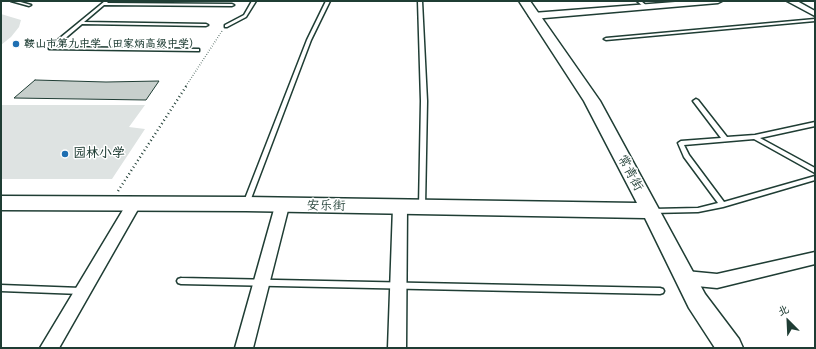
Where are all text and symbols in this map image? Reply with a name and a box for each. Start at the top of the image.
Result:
place label: 鞍山市第九中学（田家炳高级中学） [24,37,200,51]
marker: 鞍山市第九中学（田家炳高级中学） [11,39,21,49]
place label: 园林小学 [73,146,125,162]
marker: 园林小学 [60,149,70,159]
street label: 常青街 [614,152,646,194]
street label: 安乐街 [306,198,346,214]
north arrow [768,301,808,341]
text: 北 [775,301,791,319]

